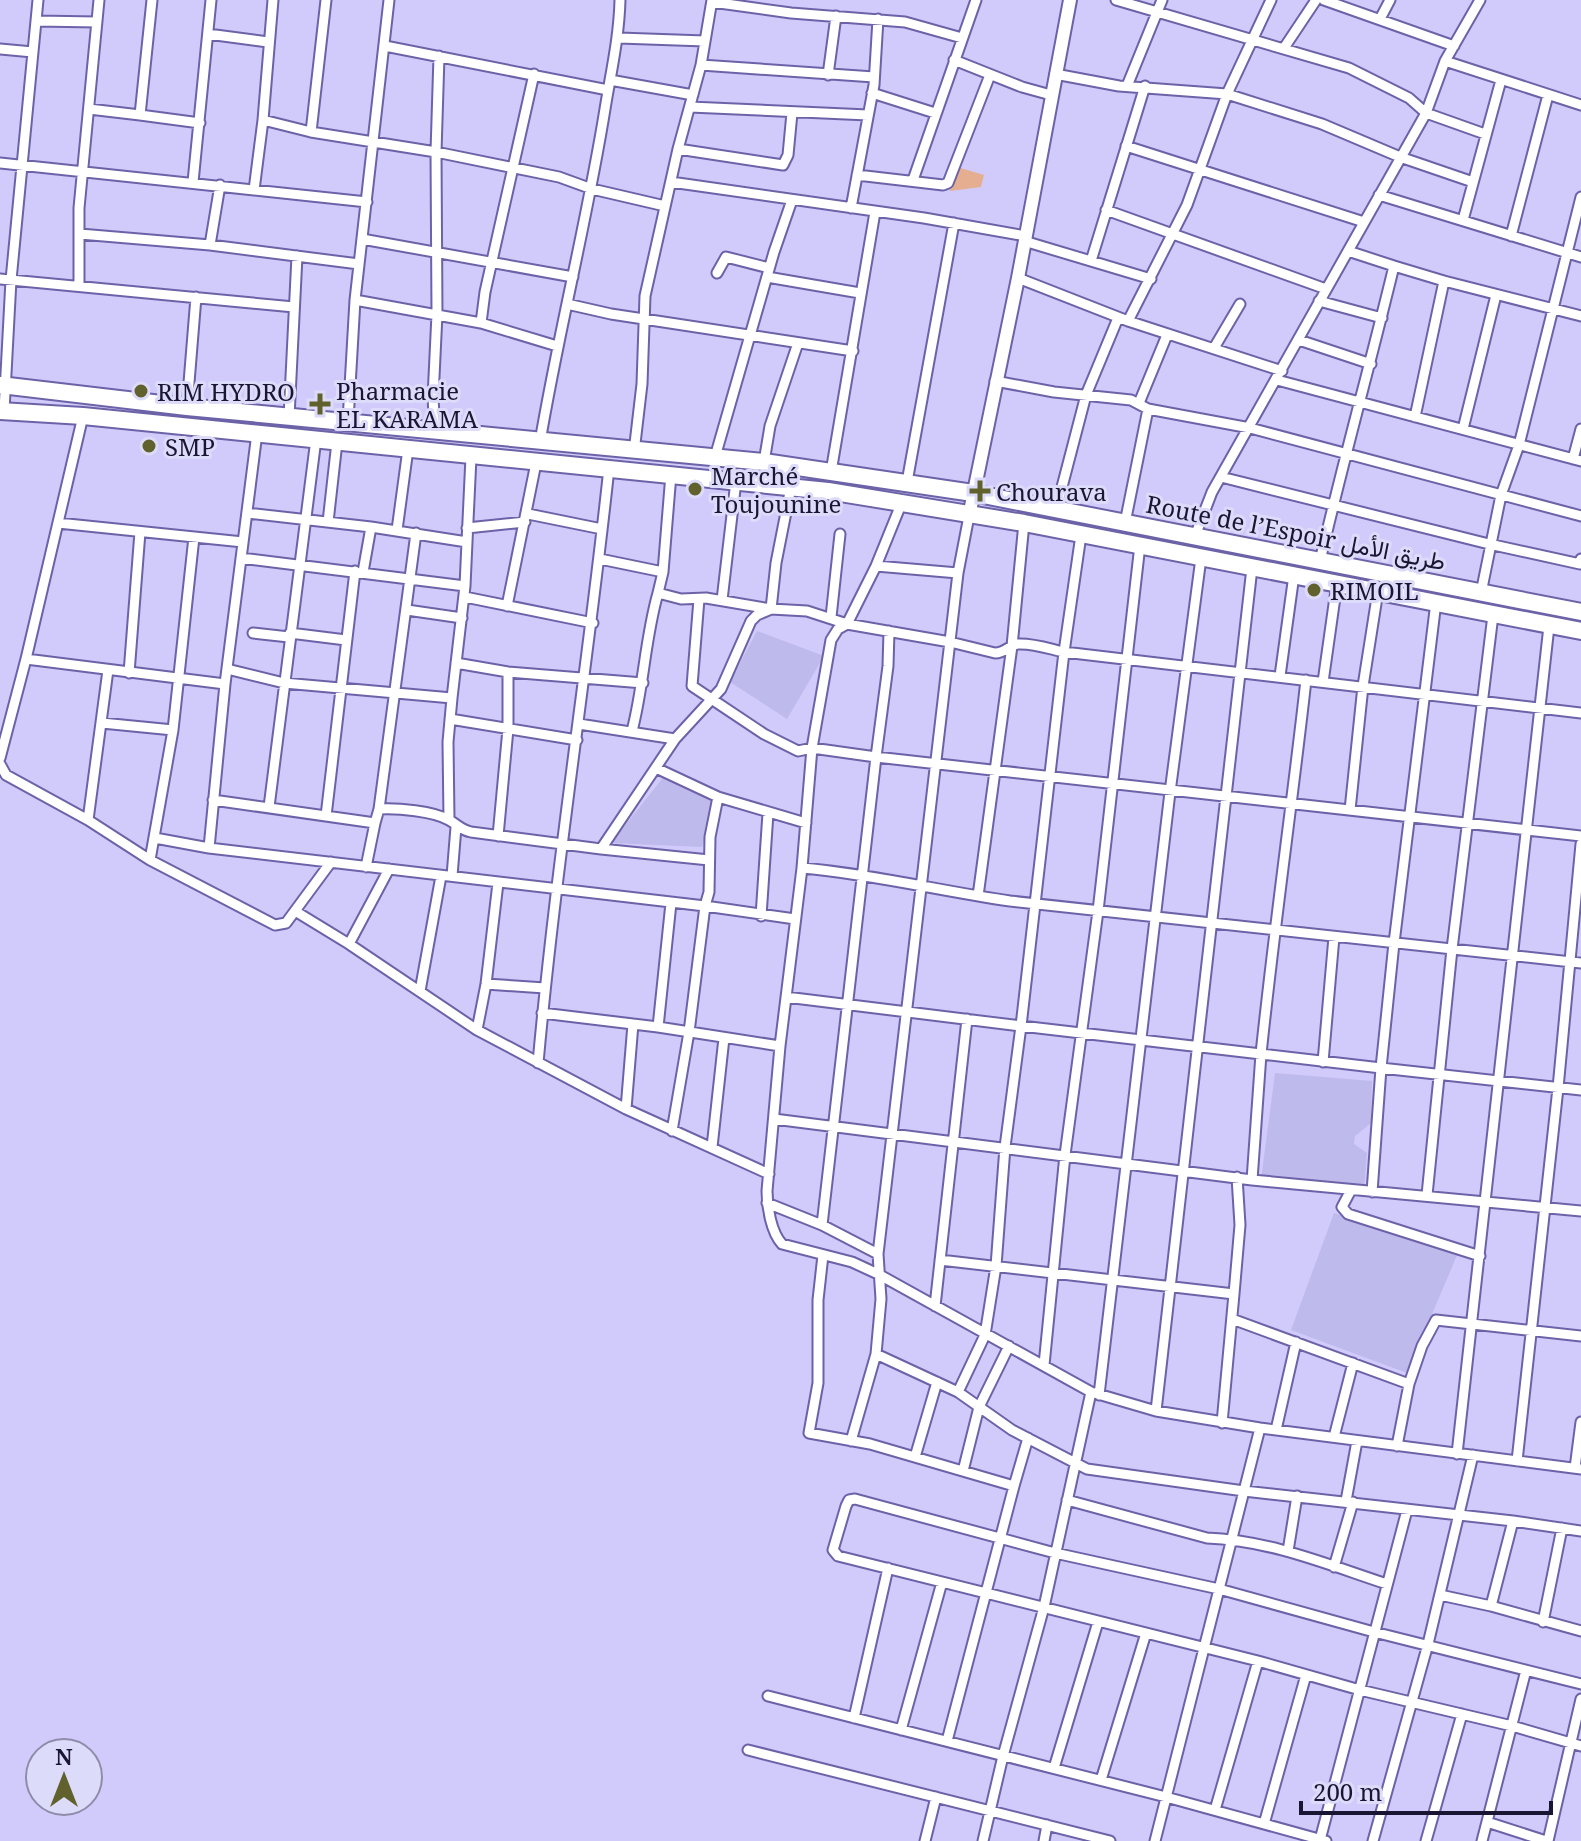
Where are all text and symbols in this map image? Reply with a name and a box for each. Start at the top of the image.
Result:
place label: Pharmacie EL KARAMA [336,374,478,435]
place label: RIM HYDRO [157,375,295,408]
marker: RIM HYDRO [132,382,150,400]
marker: Pharmacie EL KARAMA [311,395,329,413]
place label: SMP [165,430,215,463]
marker: SMP [140,437,158,455]
place label: Marché Toujounine [711,459,841,520]
place label: Chourava [996,475,1107,508]
marker: Marché Toujounine [686,480,704,498]
marker: Chourava [971,482,989,500]
street label: Route de l’Espoir طريق الأمل [1143,487,1449,577]
place label: RIMOIL [1330,574,1419,607]
marker: RIMOIL [1305,581,1323,599]
north arrow [24,1737,104,1817]
text: N [55,1741,73,1771]
scale bar [1301,1765,1551,1815]
text: 200 m [1313,1775,1382,1808]

